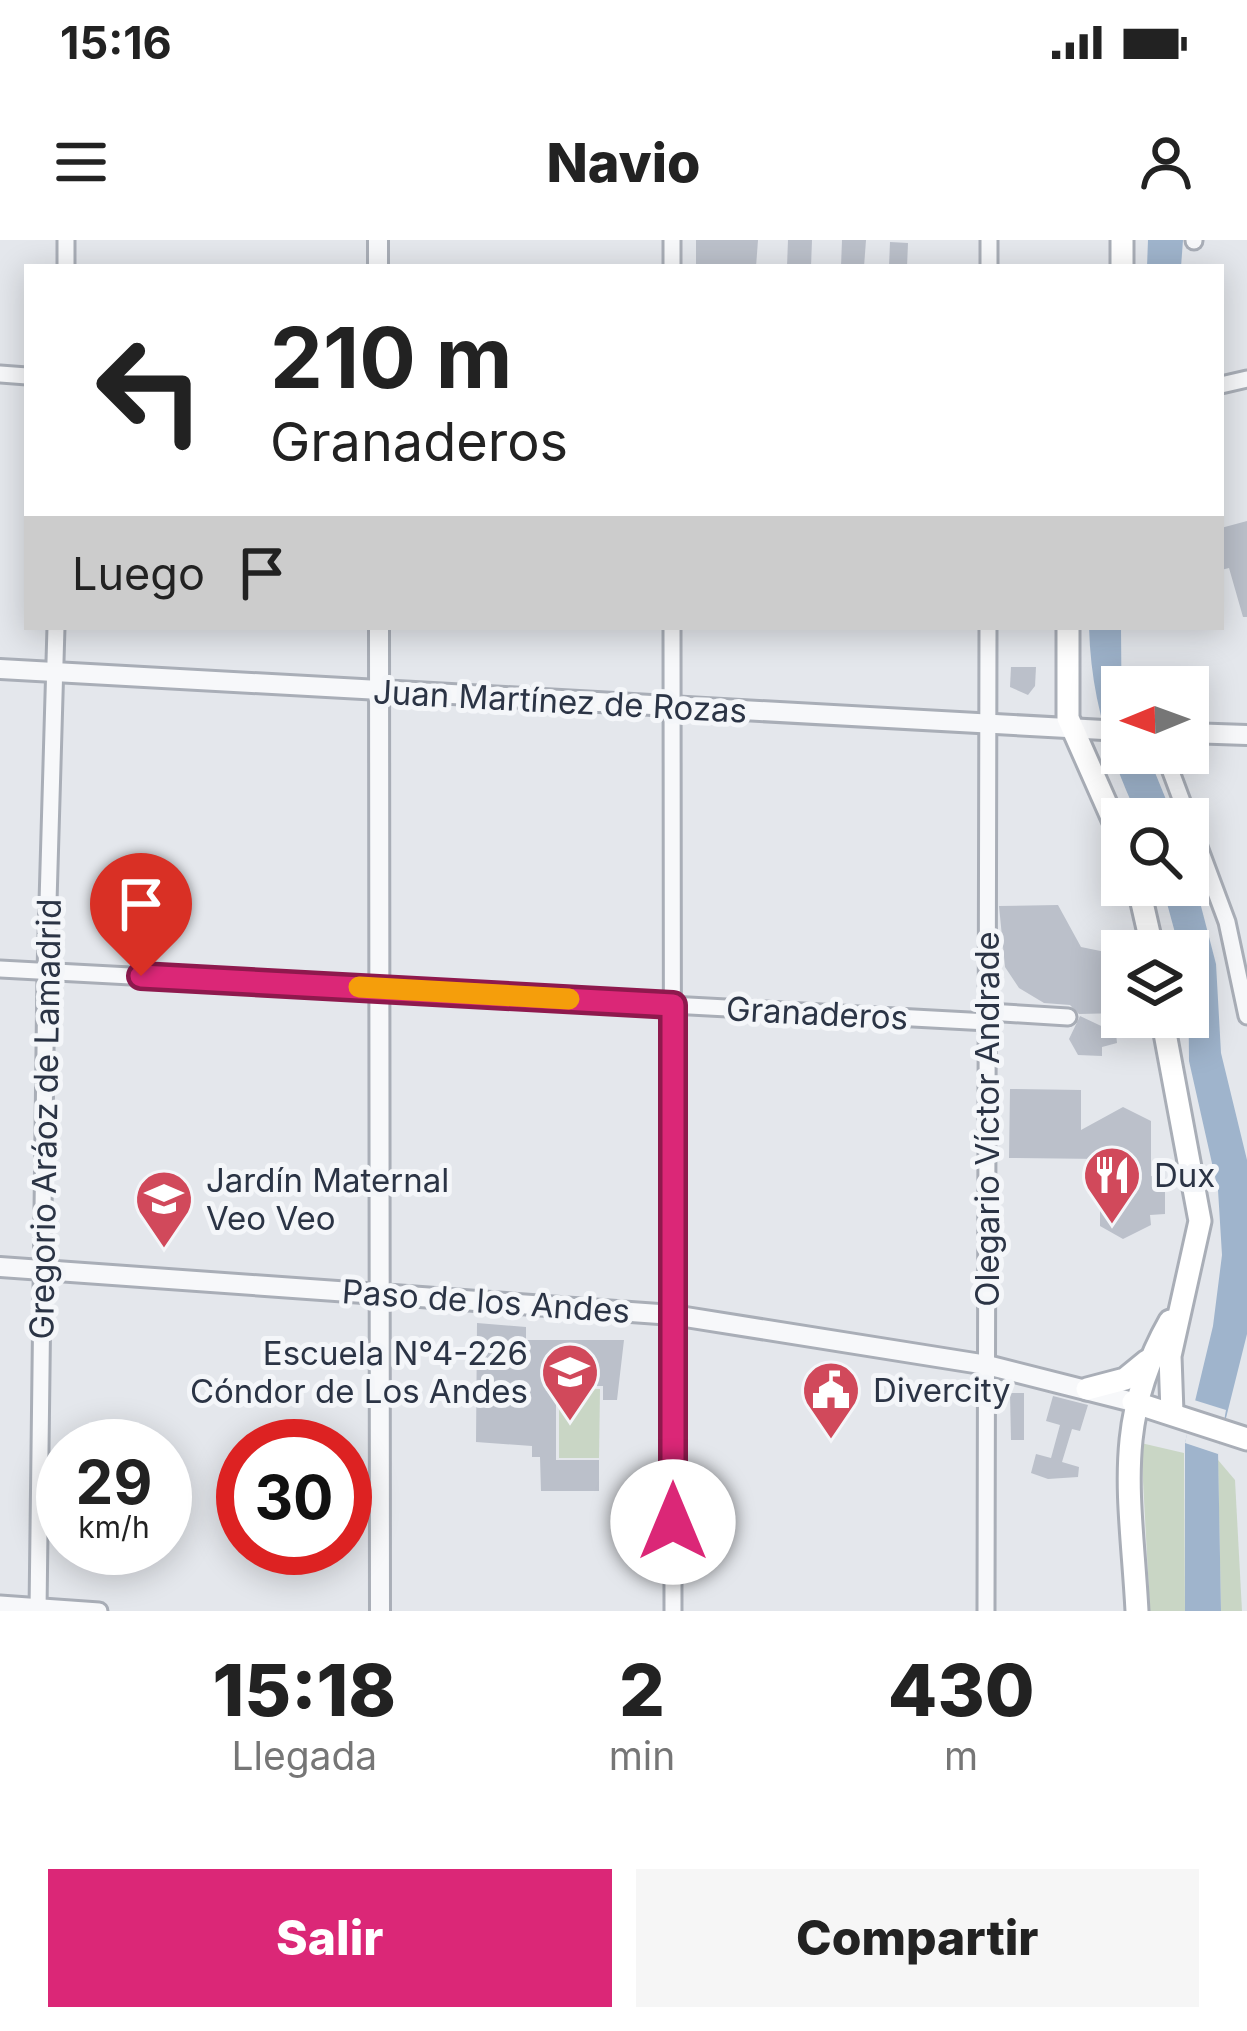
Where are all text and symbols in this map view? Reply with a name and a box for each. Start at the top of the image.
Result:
text: 15:16 [60,15,172,70]
icon: menu [48,129,114,195]
icon: person [1133,129,1199,195]
text: Navio [546,130,701,195]
text: 210 m [270,307,512,408]
icon: left [72,312,228,468]
text: Granaderos [270,409,568,474]
icon: arrive [229,540,295,606]
text: Luego [72,546,205,601]
north arrow [1101,666,1209,774]
map controls [1101,666,1209,1038]
street label: Juan Martínez de Rozas [372,671,748,731]
button: search [1101,798,1209,906]
pin [90,853,192,976]
icon: arrive [108,871,174,937]
street label: Gregorio Aráoz de Lamadrid [21,898,69,1340]
button: layers [1101,930,1209,1038]
street label: Olegario Víctor Andrade [967,931,1007,1307]
street label: Granaderos [725,988,909,1038]
restaurant icon: Dux [1081,1144,1143,1226]
place label: Dux [1154,1155,1215,1195]
place label: Jardín Maternal Veo Veo [206,1160,449,1238]
school or university icon: Jardín Maternal Veo Veo [133,1168,195,1250]
street label: Paso de los Andes [341,1271,631,1331]
place label: Escuela N°4-226 Cóndor de Los Andes [190,1333,528,1411]
school or university icon: Escuela N°4-226 Cóndor de Los Andes [539,1341,601,1423]
public building icon: Divercity [800,1359,862,1441]
place label: Divercity [873,1370,1011,1410]
speed limit sign: 30 [216,1419,372,1575]
text: 29 [76,1446,152,1518]
position arrow [610,1459,736,1585]
text: km/h [78,1509,150,1545]
text: 15:18 [212,1646,396,1733]
text: 2 [619,1646,665,1733]
text: 430 [888,1646,1034,1733]
text: Llegada [231,1732,377,1779]
text: min [609,1732,675,1779]
text: m [944,1732,978,1779]
button: Salir [48,1869,612,2007]
button: Compartir [636,1869,1199,2007]

